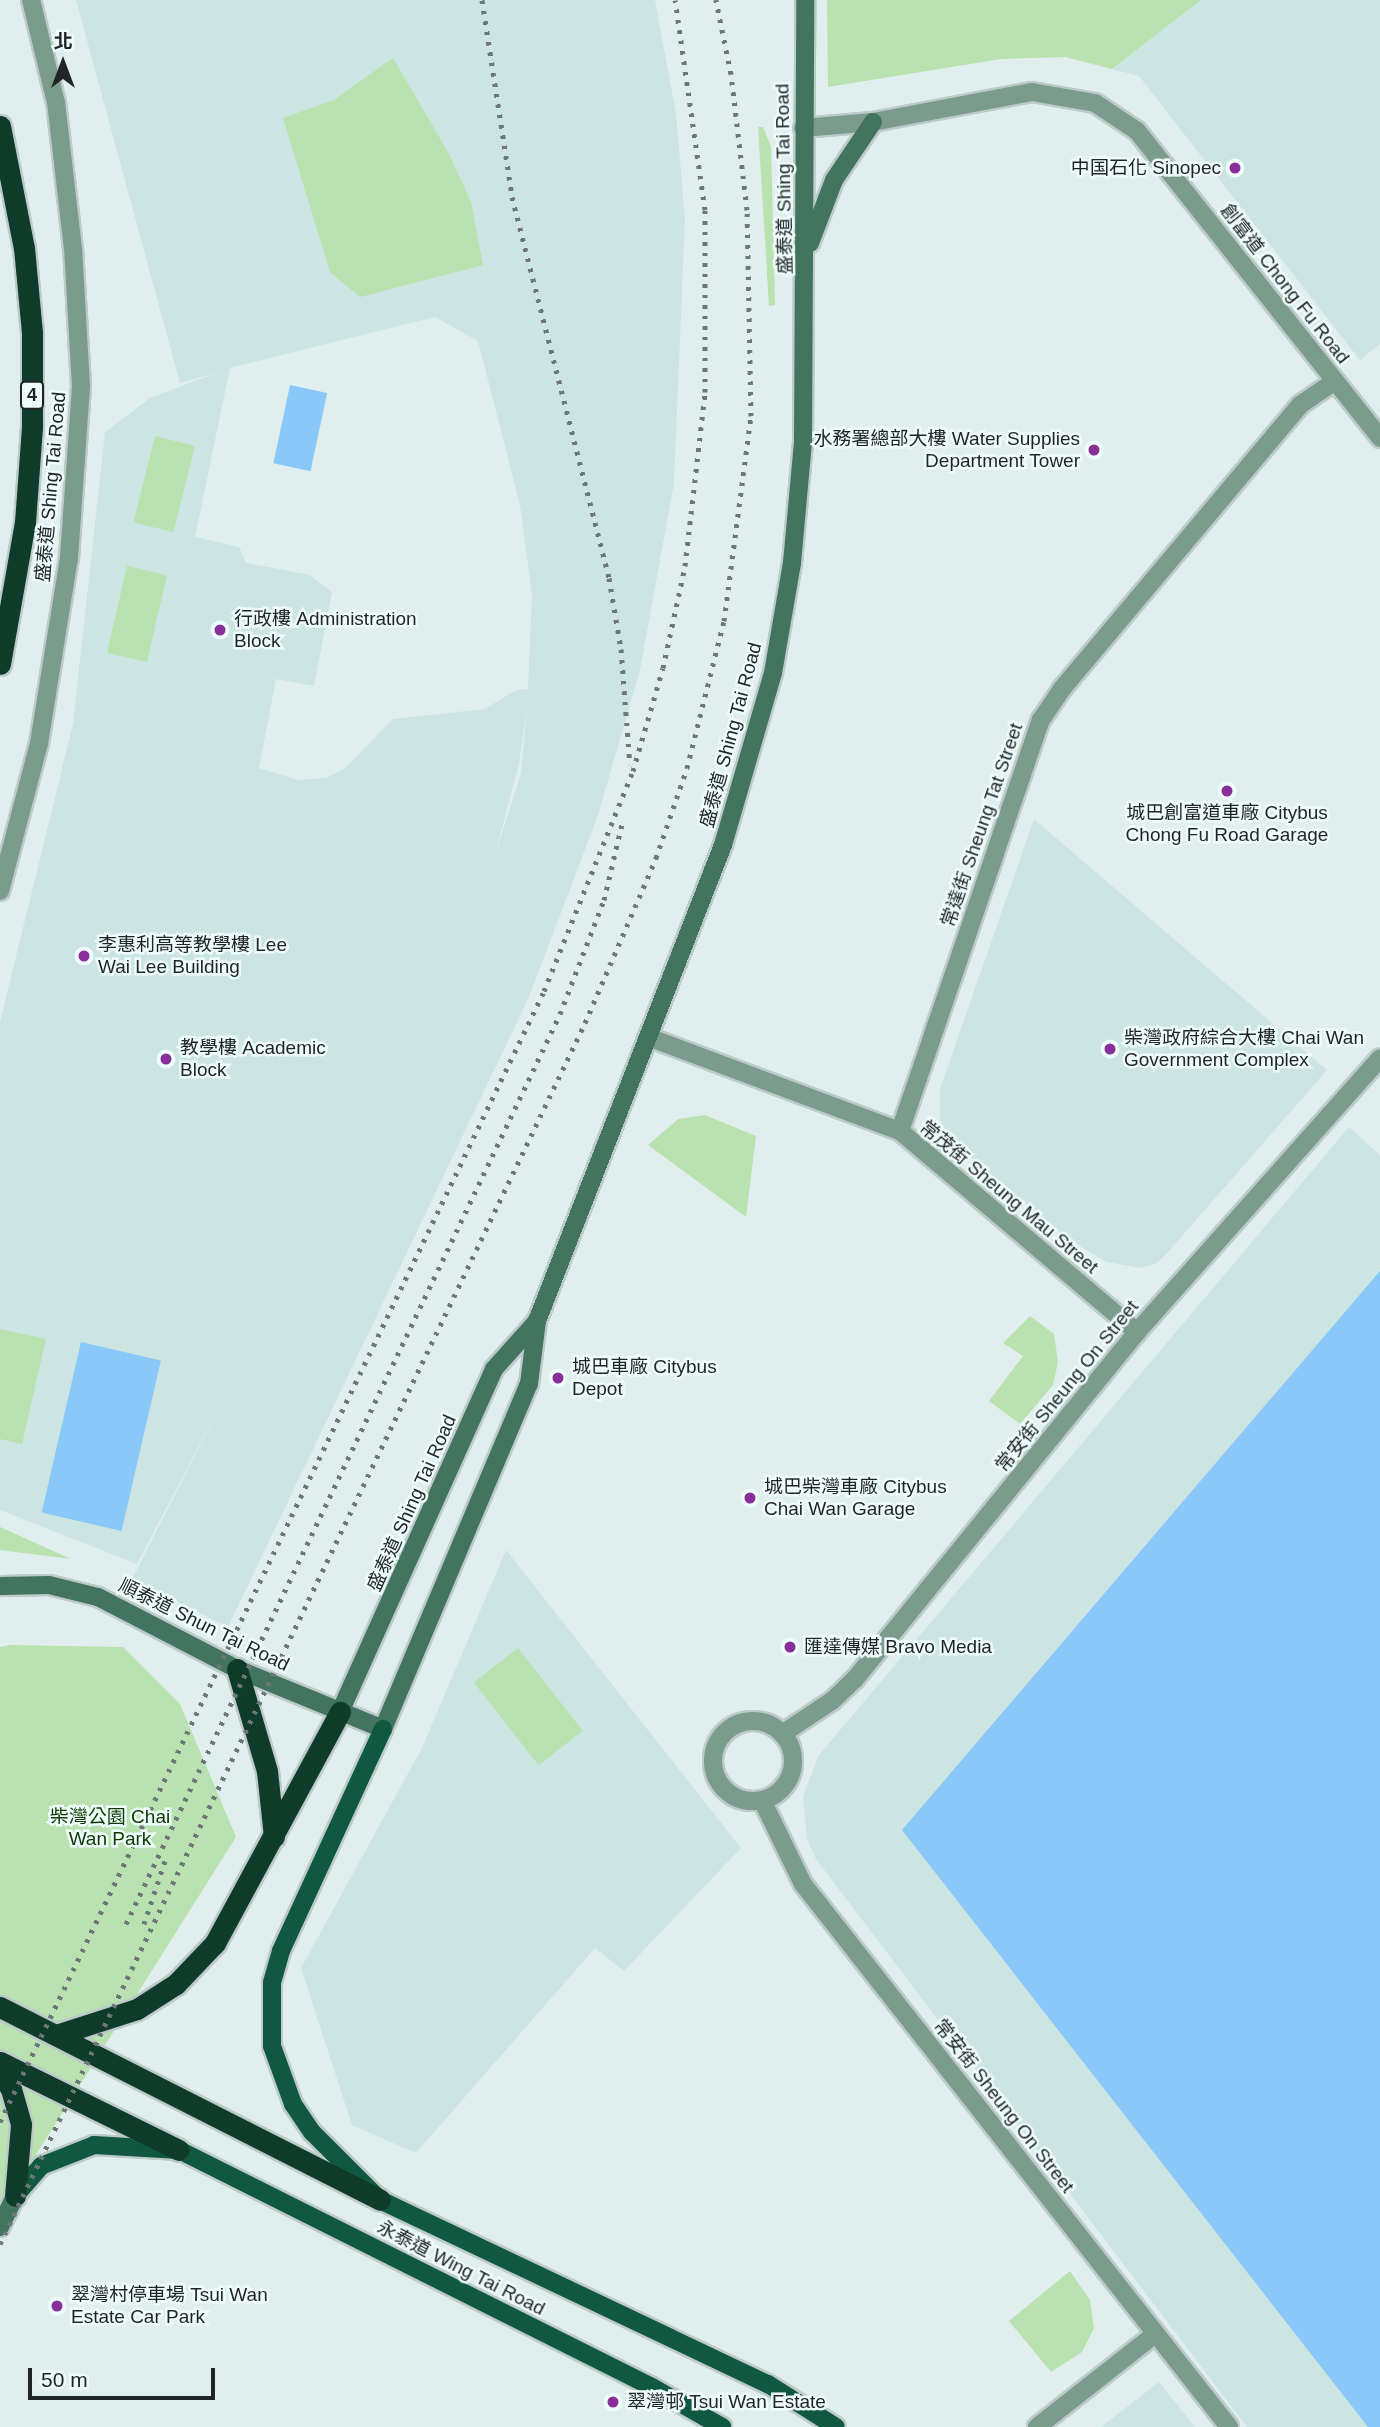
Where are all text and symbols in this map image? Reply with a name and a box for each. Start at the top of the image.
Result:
north arrow [28,28,98,98]
text: 北 [53,31,73,52]
street label: 盛泰道 Shing Tai Road [771,83,797,275]
place label: 中国石化 Sinopec [1071,157,1221,179]
marker: 中国石化 Sinopec [1227,160,1243,176]
street label: 創富道 Chong Fu Road [1216,200,1354,368]
road number: 4 [20,380,44,410]
street label: 盛泰道 Shing Tai Road [31,391,71,583]
place label: 水務署總部大樓 Water Supplies Department Tower [814,428,1080,472]
marker: 水務署總部大樓 Water Supplies Department Tower [1086,442,1102,458]
place label: 行政樓 Administration Block [234,608,417,652]
marker: 行政樓 Administration Block [212,622,228,638]
street label: 盛泰道 Shing Tai Road [695,640,767,830]
street label: 常達街 Sheung Tat Street [936,720,1028,930]
marker: 城巴創富道車廠 Citybus Chong Fu Road Garage [1219,783,1235,799]
place label: 城巴創富道車廠 Citybus Chong Fu Road Garage [1126,802,1328,846]
place label: 李惠利高等教學樓 Lee Wai Lee Building [98,934,287,978]
marker: 李惠利高等教學樓 Lee Wai Lee Building [76,948,92,964]
place label: 柴灣政府綜合大樓 Chai Wan Government Complex [1124,1027,1364,1071]
place label: 教學樓 Academic Block [180,1037,326,1081]
marker: 柴灣政府綜合大樓 Chai Wan Government Complex [1102,1041,1118,1057]
marker: 教學樓 Academic Block [158,1051,174,1067]
street label: 常茂街 Sheung Mau Street [915,1116,1103,1278]
street label: 常安街 Sheung On Street [991,1296,1143,1476]
place label: 城巴車廠 Citybus Depot [572,1356,717,1400]
marker: 城巴車廠 Citybus Depot [550,1370,566,1386]
street label: 盛泰道 Shing Tai Road [363,1411,461,1595]
place label: 城巴柴灣車廠 Citybus Chai Wan Garage [764,1476,947,1520]
marker: 城巴柴灣車廠 Citybus Chai Wan Garage [742,1490,758,1506]
street label: 順泰道 Shun Tai Road [115,1574,293,1676]
place label: 匯達傳媒 Bravo Media [804,1636,992,1658]
marker: 匯達傳媒 Bravo Media [782,1639,798,1655]
park label: 柴灣公園 Chai Wan Park [50,1806,170,1850]
street label: 常安街 Sheung On Street [929,2015,1079,2197]
street label: 永泰道 Wing Tai Road [373,2216,549,2320]
place label: 翠灣村停車場 Tsui Wan Estate Car Park [71,2284,268,2328]
marker: 翠灣村停車場 Tsui Wan Estate Car Park [49,2298,65,2314]
scale bar [32,2354,219,2398]
text: 50 m [41,2368,88,2391]
place label: 翠灣邨 Tsui Wan Estate [627,2391,826,2413]
marker: 翠灣邨 Tsui Wan Estate [605,2394,621,2410]

